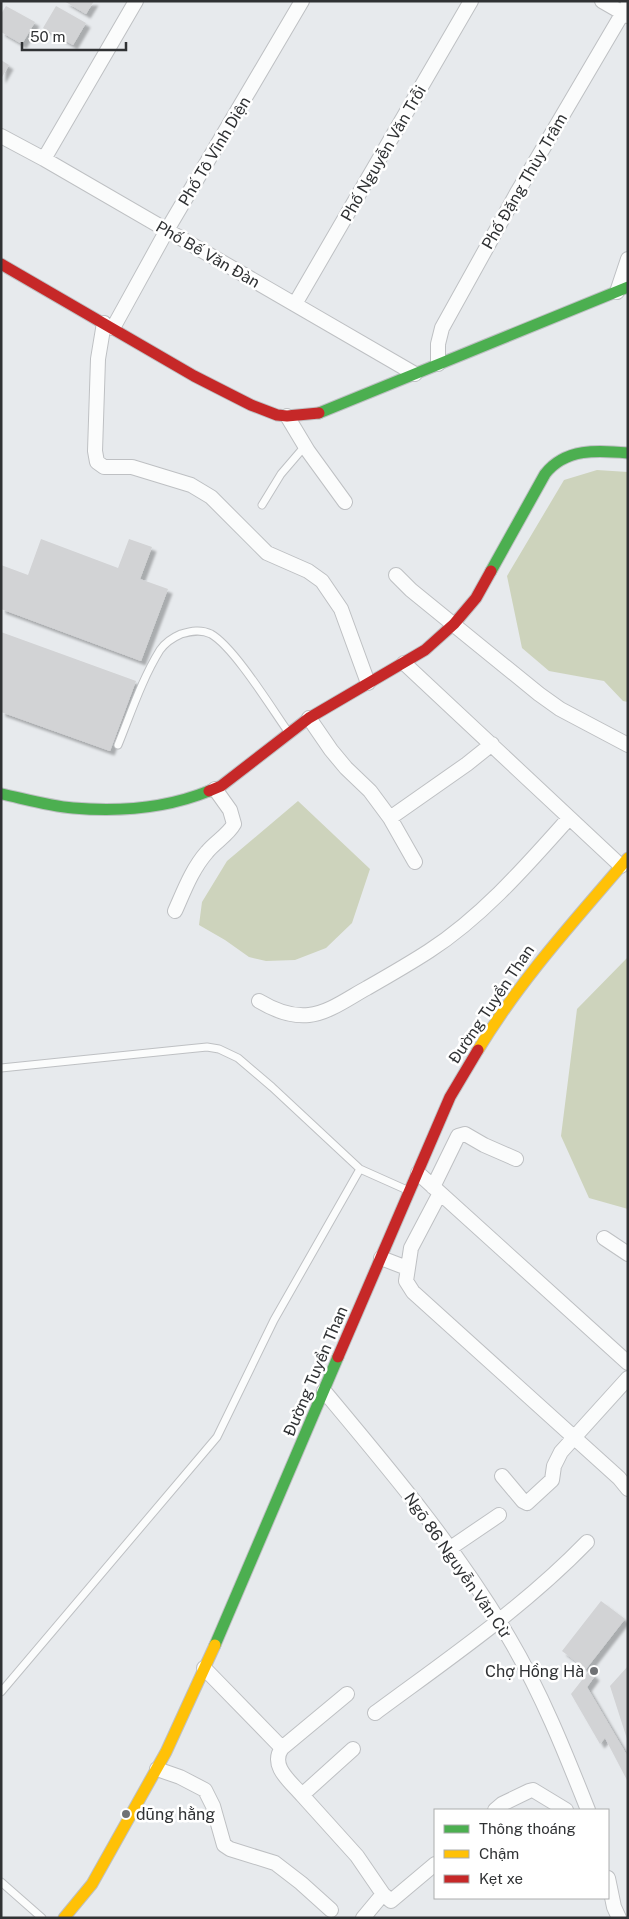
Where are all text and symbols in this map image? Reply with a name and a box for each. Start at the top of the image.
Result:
scale bar [22,20,126,52]
text: 50 m [30,28,65,45]
street label: Phố Nguyễn Văn Trỗi [337,82,430,224]
street label: Phố Tô Vĩnh Diện [174,93,255,209]
street label: Phố Đặng Thùy Trâm [478,110,571,252]
street label: Phố Bế Văn Đàn [152,217,263,292]
street label: Đường Tuyển Than [445,941,538,1067]
street label: Đường Tuyển Than [279,1303,351,1439]
street label: Ngõ 86 Nguyễn Văn Cừ [400,1489,515,1642]
place label: Chợ Hồng Hà [485,1662,584,1681]
marker: Chợ Hồng Hà [588,1665,600,1677]
place label: dũng hằng [136,1805,215,1824]
marker: dũng hằng [120,1808,132,1820]
legend [434,1809,609,1899]
text: Thông thoáng [479,1820,576,1837]
text: Chậm [479,1845,519,1862]
text: Kẹt xe [479,1870,523,1887]

